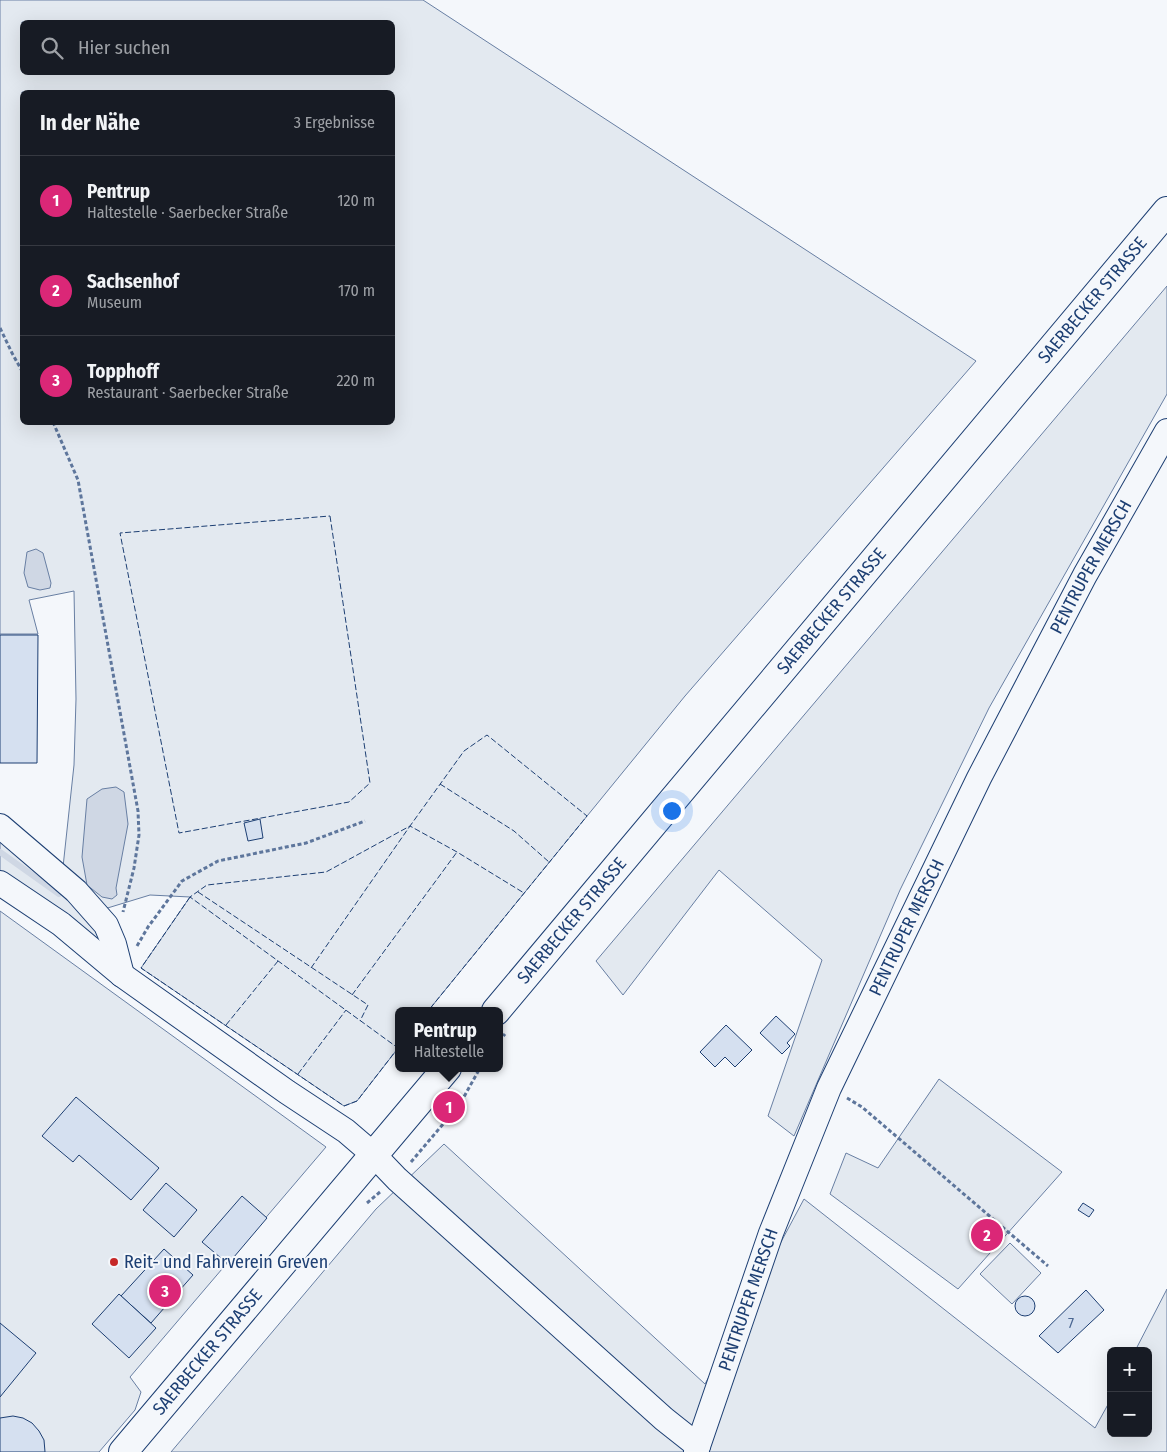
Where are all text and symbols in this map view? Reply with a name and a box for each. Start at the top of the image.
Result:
search box [20,20,395,75]
icon: search [38,34,66,62]
text: Hier suchen [78,36,170,59]
text: In der Nähe [40,110,140,136]
text: 3 Ergebnisse [294,113,375,132]
text: Pentrup [87,180,150,203]
text: 1 [53,191,59,210]
text: 120 m [337,191,375,210]
text: Haltestelle · Saerbecker Straße [87,203,288,222]
street label: SAERBECKER STRASSE [1033,232,1152,368]
text: Sachsenhof [87,270,179,293]
text: 2 [52,281,60,300]
text: 170 m [338,281,375,300]
text: Museum [87,293,142,312]
text: Topphoff [87,360,159,383]
text: 3 [52,371,60,390]
text: 220 m [336,371,375,390]
text: Restaurant · Saerbecker Straße [87,383,289,402]
street label: PENTRUPER MERSCH [1045,496,1136,637]
street label: SAERBECKER STRASSE [772,543,891,679]
your location [659,798,685,824]
street label: SAERBECKER STRASSE [513,853,631,988]
street label: PENTRUPER MERSCH [864,855,949,999]
popup [395,1007,503,1072]
text: Pentrup [414,1019,477,1042]
text: Haltestelle [414,1042,484,1061]
pin: 1 [433,1088,465,1126]
pin: 2 [971,1216,1003,1254]
street label: PENTRUPER MERSCH [714,1225,783,1374]
place label: Reit- und Fahrverein Greven [124,1251,328,1273]
marker: Reit- und Fahrverein Greven [108,1256,120,1268]
pin: 3 [149,1272,181,1310]
street label: SAERBECKER STRASSE [148,1284,267,1419]
house number: 7 [1068,1314,1074,1332]
map controls [1107,1347,1152,1437]
button: + [1107,1347,1152,1392]
button: − [1107,1392,1152,1437]

